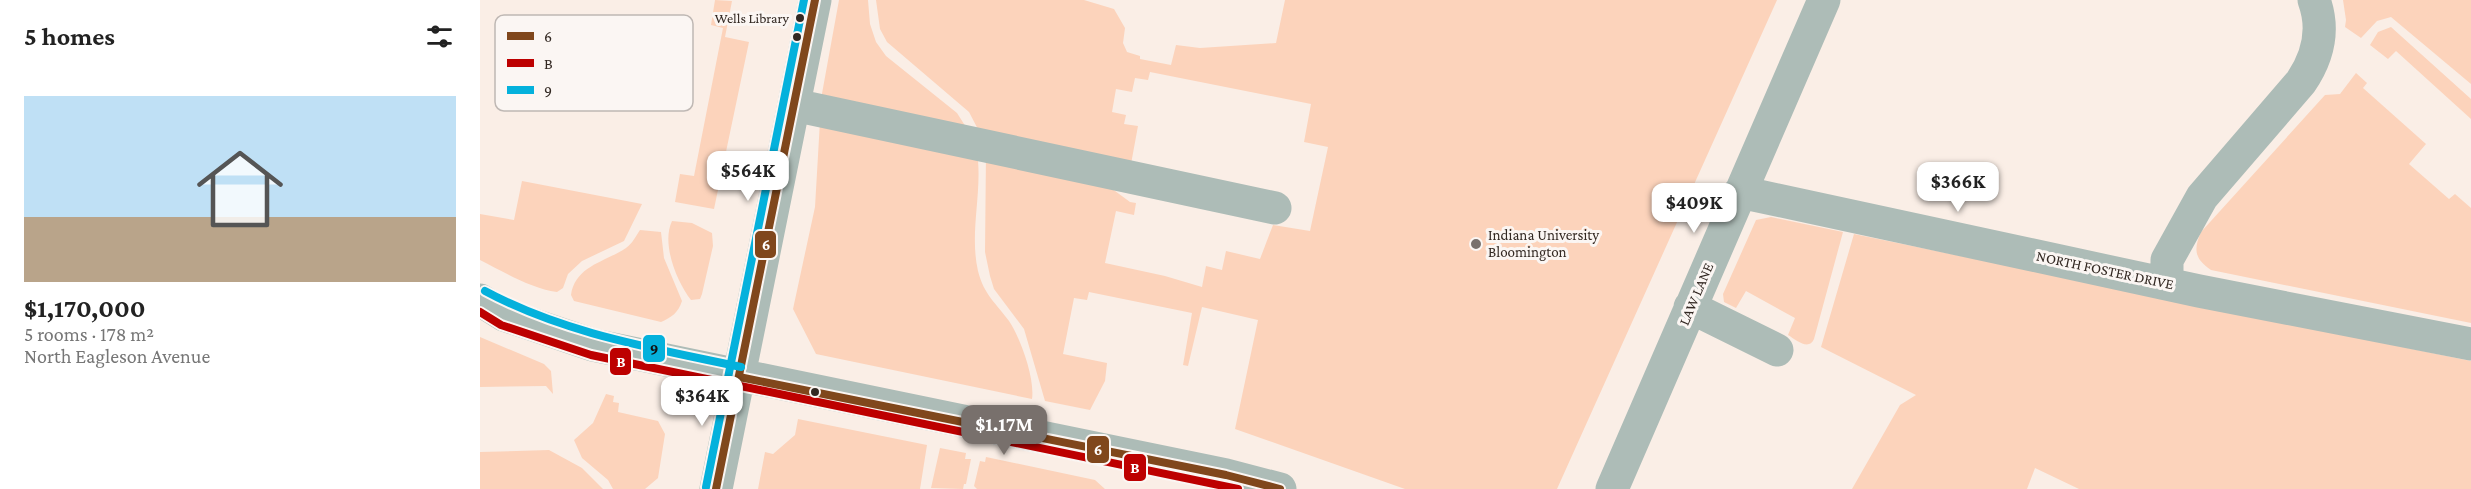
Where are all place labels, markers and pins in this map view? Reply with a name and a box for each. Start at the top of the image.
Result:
place label: Wells Library [715,10,790,26]
marker: Wells Library [794,12,806,24]
unlabelled marker [791,31,803,43]
pin: $564K [706,151,790,202]
pin: $366K [1916,162,2000,213]
pin: $409K [1652,183,1736,234]
place label: Indiana University Bloomington [1488,227,1599,261]
marker: Indiana University Bloomington [1469,237,1483,251]
pin: $364K [660,376,744,427]
unlabelled marker [809,386,821,398]
pin: $1.17M [955,405,1053,456]

